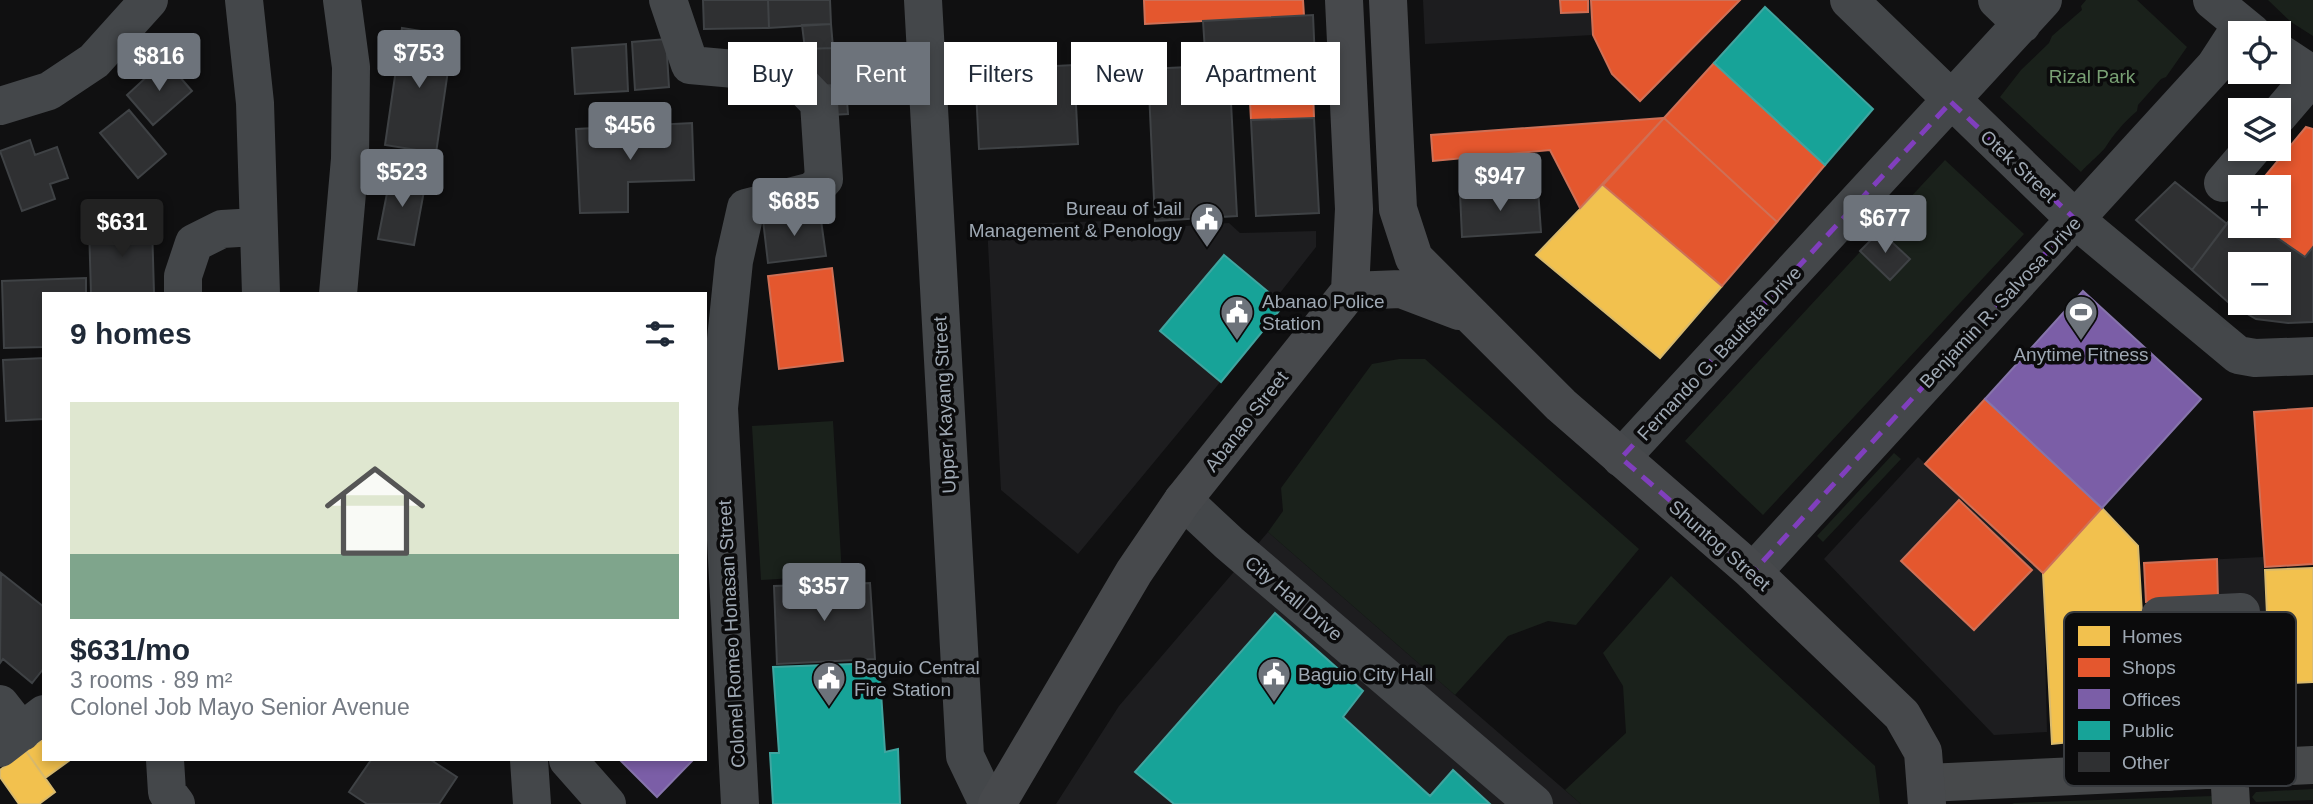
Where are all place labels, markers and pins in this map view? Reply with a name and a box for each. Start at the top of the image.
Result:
pin: $753 [378,31,460,90]
pin: $816 [118,34,200,93]
pin: $456 [589,102,671,162]
pin: $523 [361,150,443,209]
pin: $947 [1459,154,1541,213]
pin: $685 [753,178,835,238]
pin: $677 [1844,196,1926,255]
place label: Bureau of Jail Management & Penology [969,198,1182,241]
pin: $631 [81,200,163,259]
public building icon: Bureau of Jail Management & Penology [1188,200,1226,249]
place label: Abanao Police Station [1262,291,1385,334]
public building icon: Abanao Police Station [1218,293,1256,342]
sports icon: Anytime Fitness [2062,293,2100,342]
place label: Anytime Fitness [2013,344,2149,365]
pin: $357 [783,564,865,623]
public building icon: Baguio City Hall [1255,655,1293,704]
place label: Baguio Central Fire Station [854,657,980,700]
public building icon: Baguio Central Fire Station [810,659,848,708]
place label: Baguio City Hall [1298,664,1433,685]

